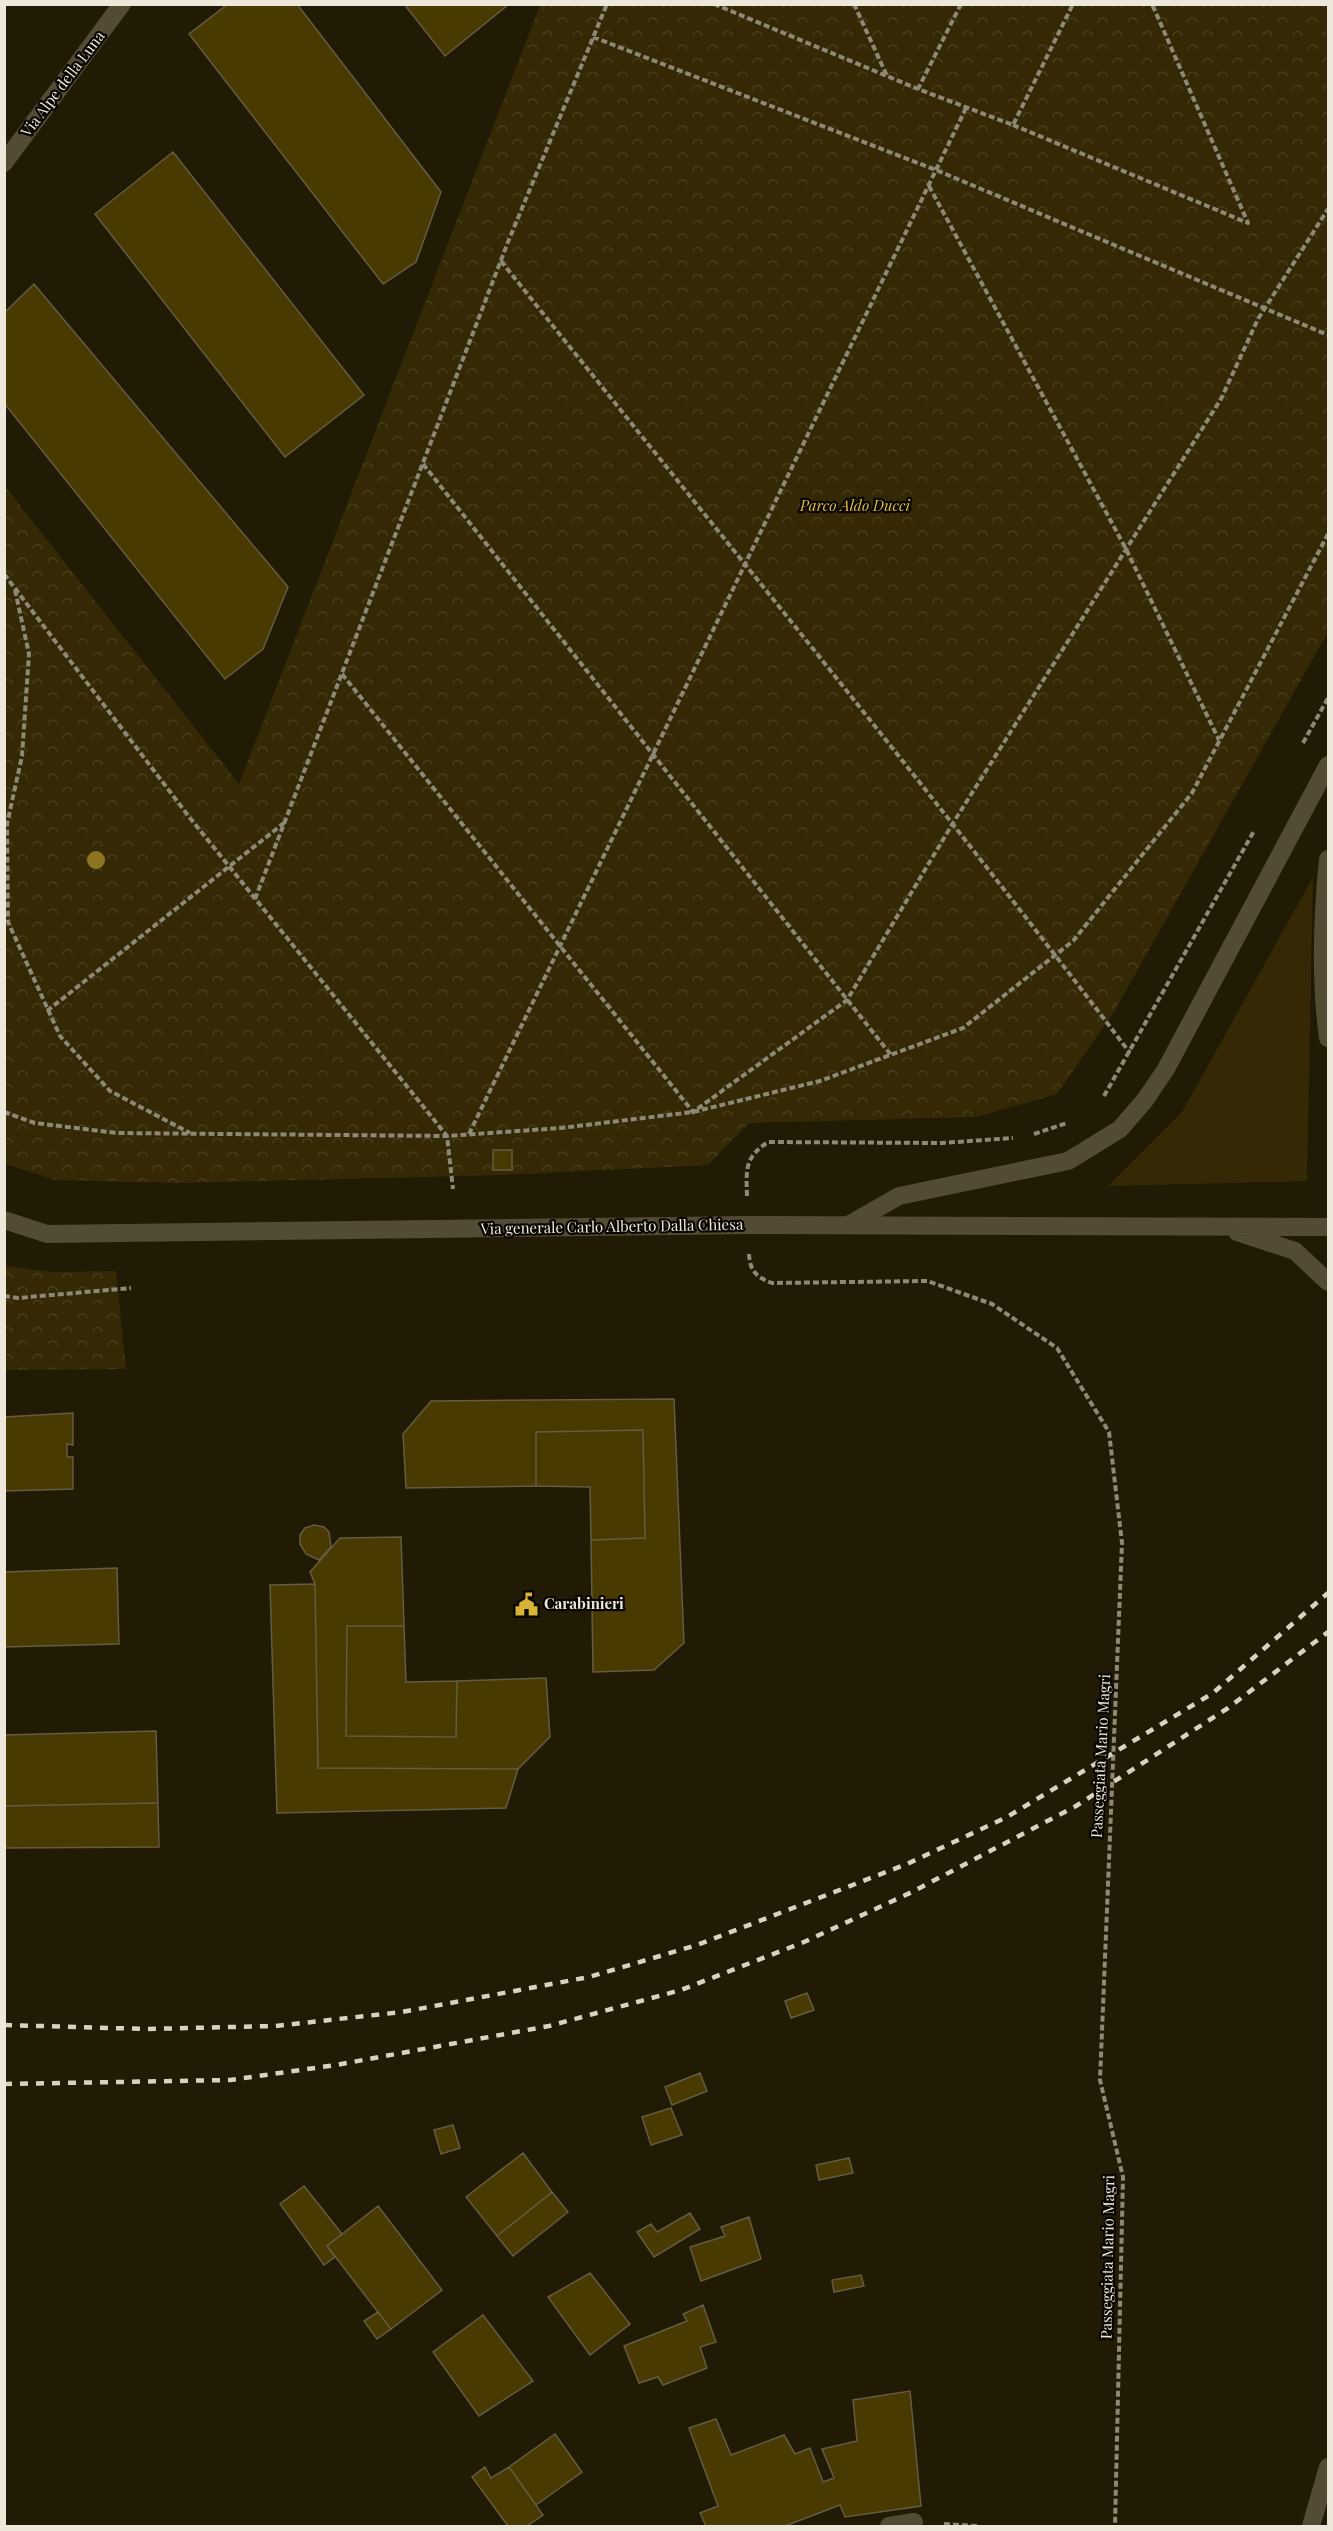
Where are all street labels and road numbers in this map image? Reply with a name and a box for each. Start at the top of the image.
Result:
street label: Via Alpe della Luna [15,26,109,141]
street label: Via generale Carlo Alberto Dalla Chiesa [480,1214,744,1238]
street label: Passeggiata Mario Magri [1086,1673,1114,1838]
street label: Passeggiata Mario Magri [1096,2174,1118,2339]

